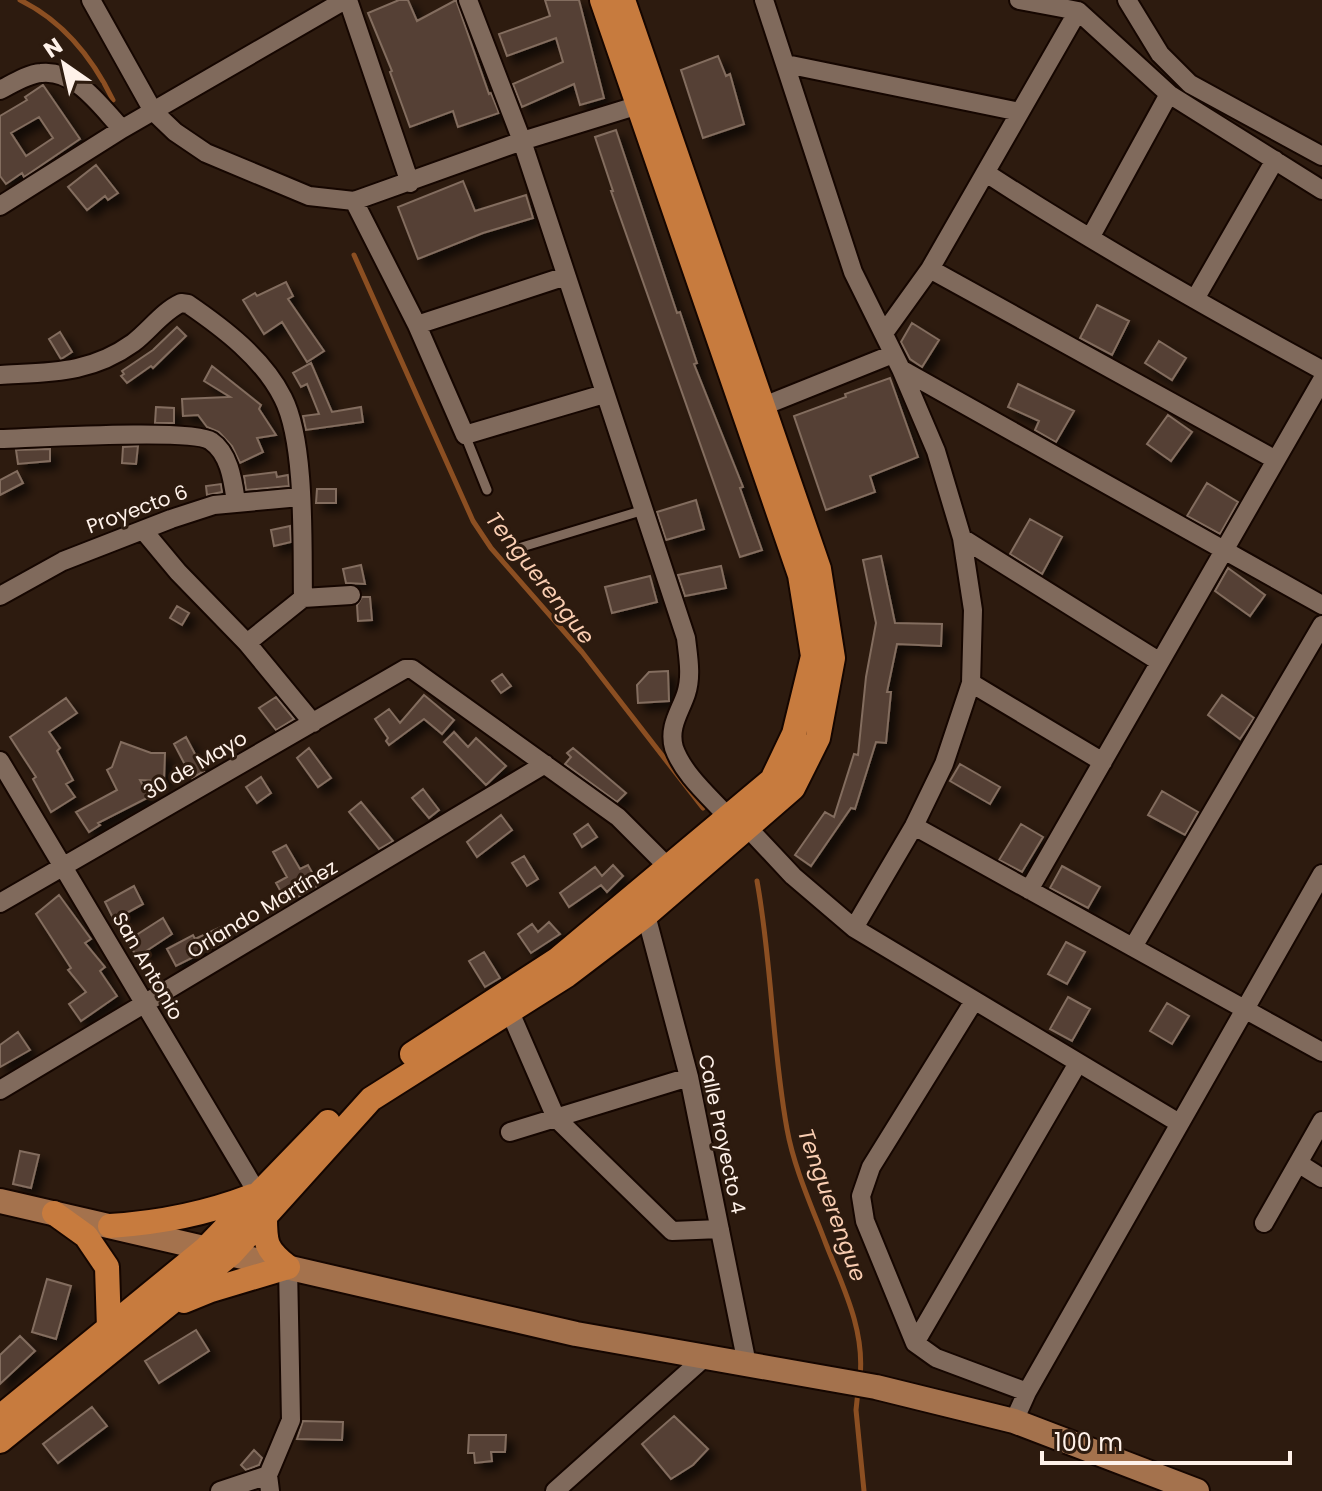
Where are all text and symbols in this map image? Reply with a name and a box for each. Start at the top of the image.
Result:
north arrow [24,24,104,104]
text: N [38,30,69,65]
street label: Proyecto 6 [83,478,191,540]
water label: Tenguerengue [478,505,602,651]
street label: 30 de Mayo [138,724,252,806]
street label: Orlando Martínez [182,853,342,965]
street label: San Antonio [106,907,190,1025]
street label: Calle Proyecto 4 [691,1052,753,1216]
water label: Tenguerengue [790,1124,874,1286]
scale bar [1042,1415,1290,1465]
text: 100 m [1054,1426,1123,1459]

